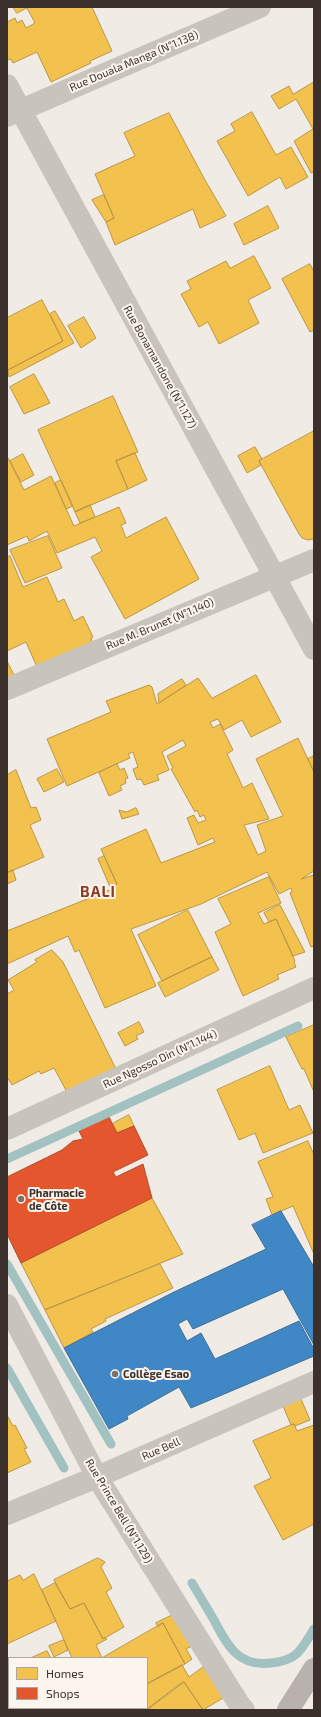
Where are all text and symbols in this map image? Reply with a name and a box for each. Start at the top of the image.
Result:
street label: Rue Douala Manga (N°1.138) [68,28,200,94]
street label: Rue Bonamandone (N°1.127) [121,303,199,431]
street label: Rue M. Brunet (N°1.140) [104,595,216,653]
district label: BALI [80,883,116,901]
street label: Rue Ngosso Din (N°1.144) [101,1027,219,1091]
place label: Pharmacie de Côte [29,1186,84,1212]
marker: Pharmacie de Côte [16,1194,26,1204]
place label: Collège Esao [123,1367,189,1381]
marker: Collège Esao [110,1369,120,1379]
street label: Rue Bell [140,1435,182,1463]
street label: Rue Prince Bell (N°1.129) [83,1456,155,1566]
legend [8,1657,148,1709]
text: Homes [46,1666,84,1680]
text: Shops [46,1686,80,1700]

